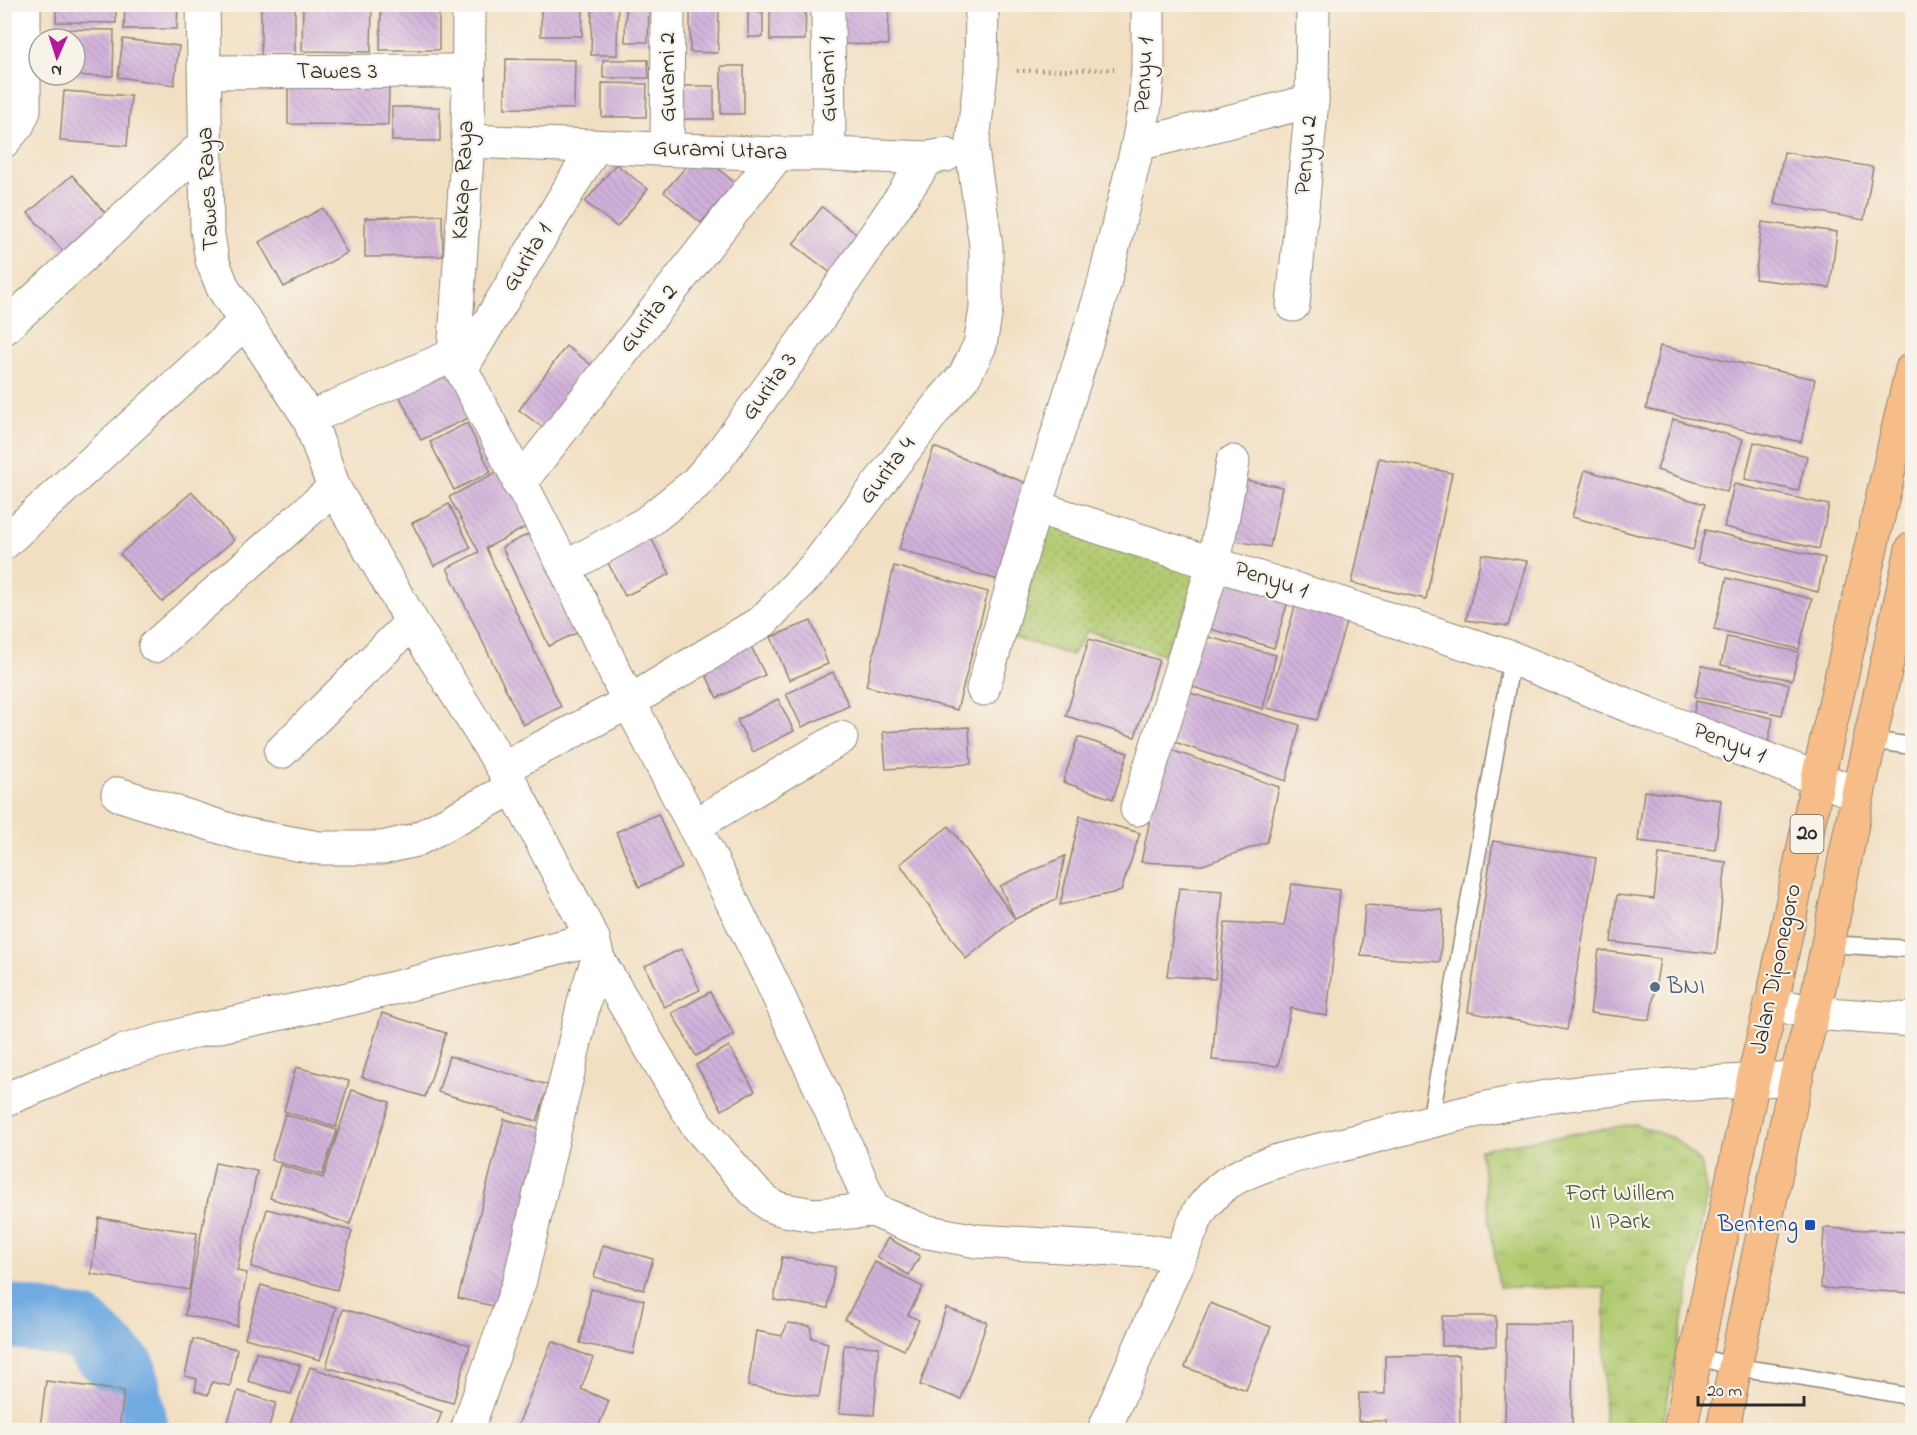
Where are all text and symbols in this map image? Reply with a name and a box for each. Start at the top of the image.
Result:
north arrow [27,27,87,87]
street label: Gurami 2 [651,32,686,122]
street label: Gurami 1 [811,35,847,122]
street label: Penyu 1 [1126,36,1165,114]
street label: Tawes 3 [296,55,378,90]
text: N [50,58,62,82]
street label: Penyu 2 [1286,114,1329,196]
street label: Kakap Raya [443,119,486,241]
street label: Tawes Raya [188,126,231,252]
street label: Gurami Utara [652,131,788,171]
street label: Gurita 1 [494,216,563,299]
street label: Gurita 2 [611,277,687,361]
street label: Gurita 3 [733,345,807,429]
street label: Gurita 4 [851,429,925,512]
street label: Penyu 1 [1229,553,1313,610]
street label: Penyu 1 [1687,714,1771,775]
road number: 20 [1790,815,1824,853]
street label: Jalan Diponegoro [1742,881,1812,1057]
place label: BNI [1666,970,1705,1005]
marker: BNI [1648,980,1662,994]
park label: Fort Willem II Park [1565,1177,1674,1240]
place label: Benteng [1717,1208,1798,1243]
marker: Benteng [1803,1218,1817,1232]
scale bar [1698,1369,1804,1407]
text: 20 m [1707,1379,1742,1405]

